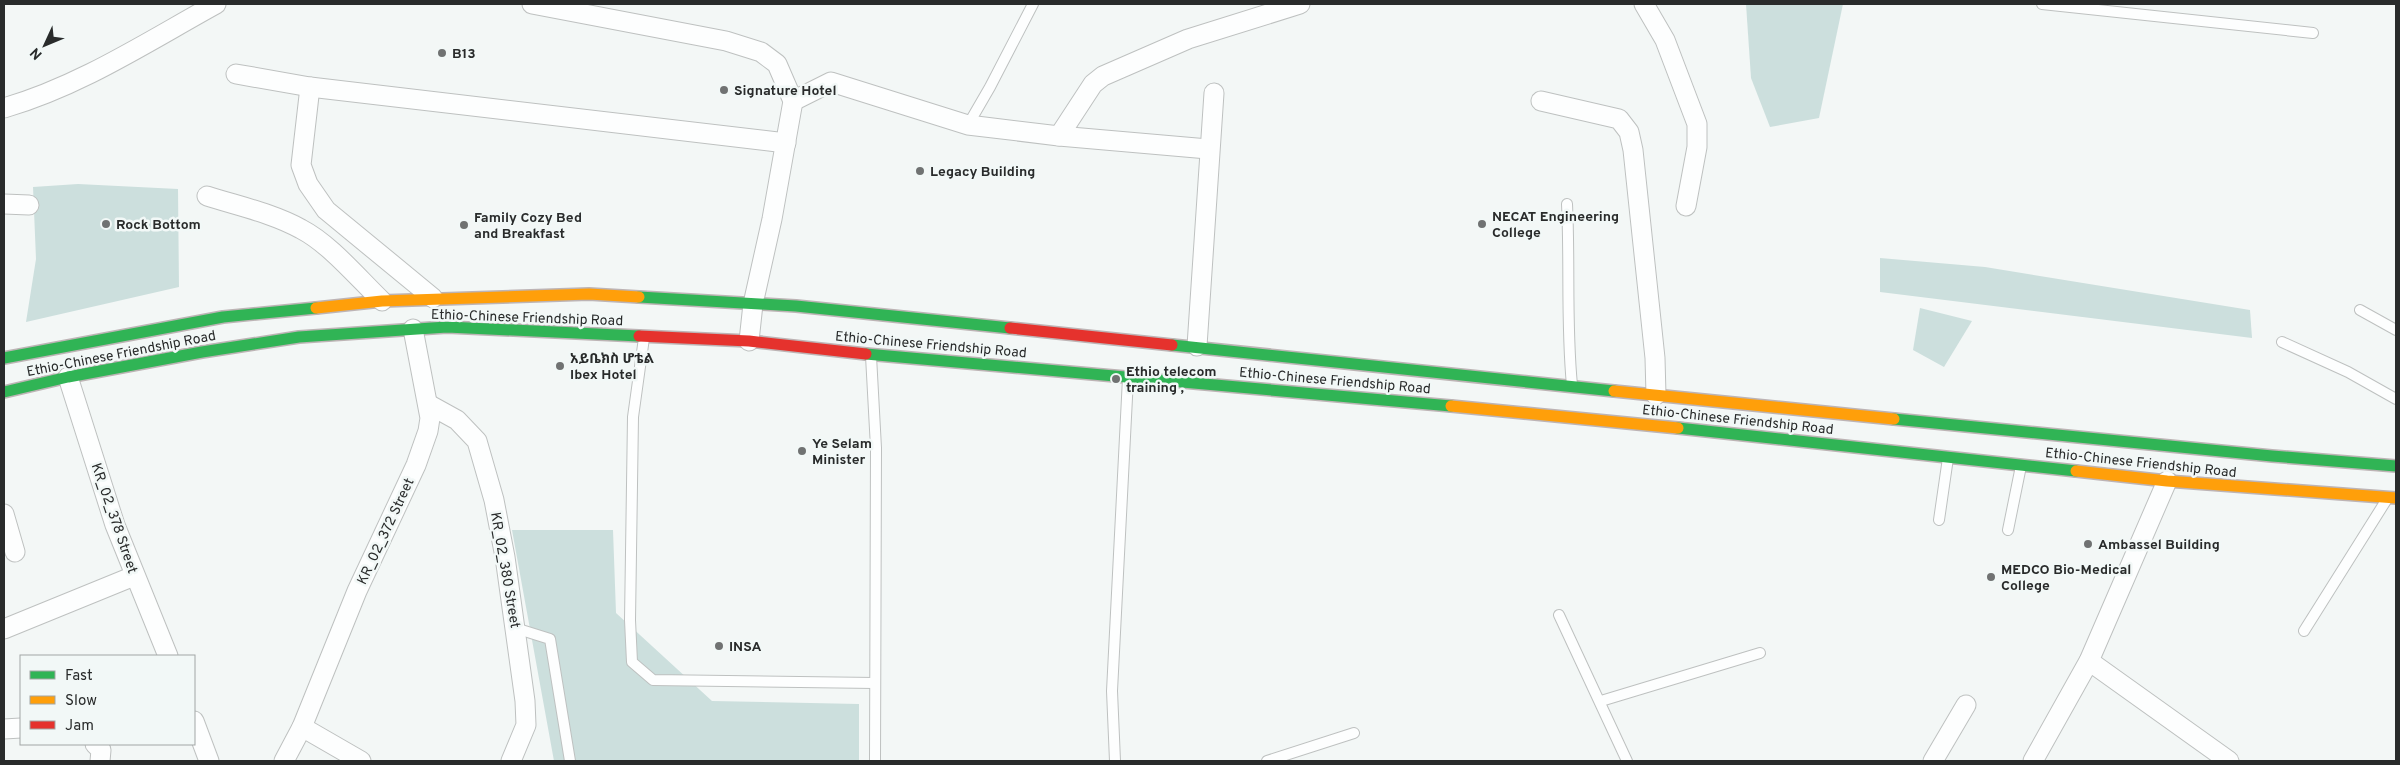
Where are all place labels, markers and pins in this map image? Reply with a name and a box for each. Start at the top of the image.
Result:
place label: B13 [452,46,476,63]
marker: B13 [436,47,448,59]
place label: Signature Hotel [734,83,836,100]
marker: Signature Hotel [718,84,730,96]
place label: Legacy Building [930,164,1035,181]
marker: Legacy Building [914,165,926,177]
place label: NECAT Engineering College [1492,209,1619,242]
place label: Family Cozy Bed and Breakfast [474,210,582,243]
place label: Rock Bottom [116,217,201,234]
marker: Rock Bottom [100,218,112,230]
marker: NECAT Engineering College [1476,218,1488,230]
marker: Family Cozy Bed and Breakfast [458,219,470,231]
place label: አይቤክስ ሆቴል Ibex Hotel [570,351,655,384]
marker: አይቤክስ ሆቴል Ibex Hotel [554,360,566,372]
place label: Ethio telecom training , [1126,364,1216,397]
marker: Ethio telecom training , [1110,373,1122,385]
place label: Ye Selam Minister [812,436,872,469]
marker: Ye Selam Minister [796,445,808,457]
place label: Ambassel Building [2098,537,2220,554]
marker: Ambassel Building [2082,538,2094,550]
place label: MEDCO Bio-Medical College [2001,562,2131,595]
marker: MEDCO Bio-Medical College [1985,571,1997,583]
place label: INSA [729,639,761,656]
marker: INSA [713,640,725,652]

